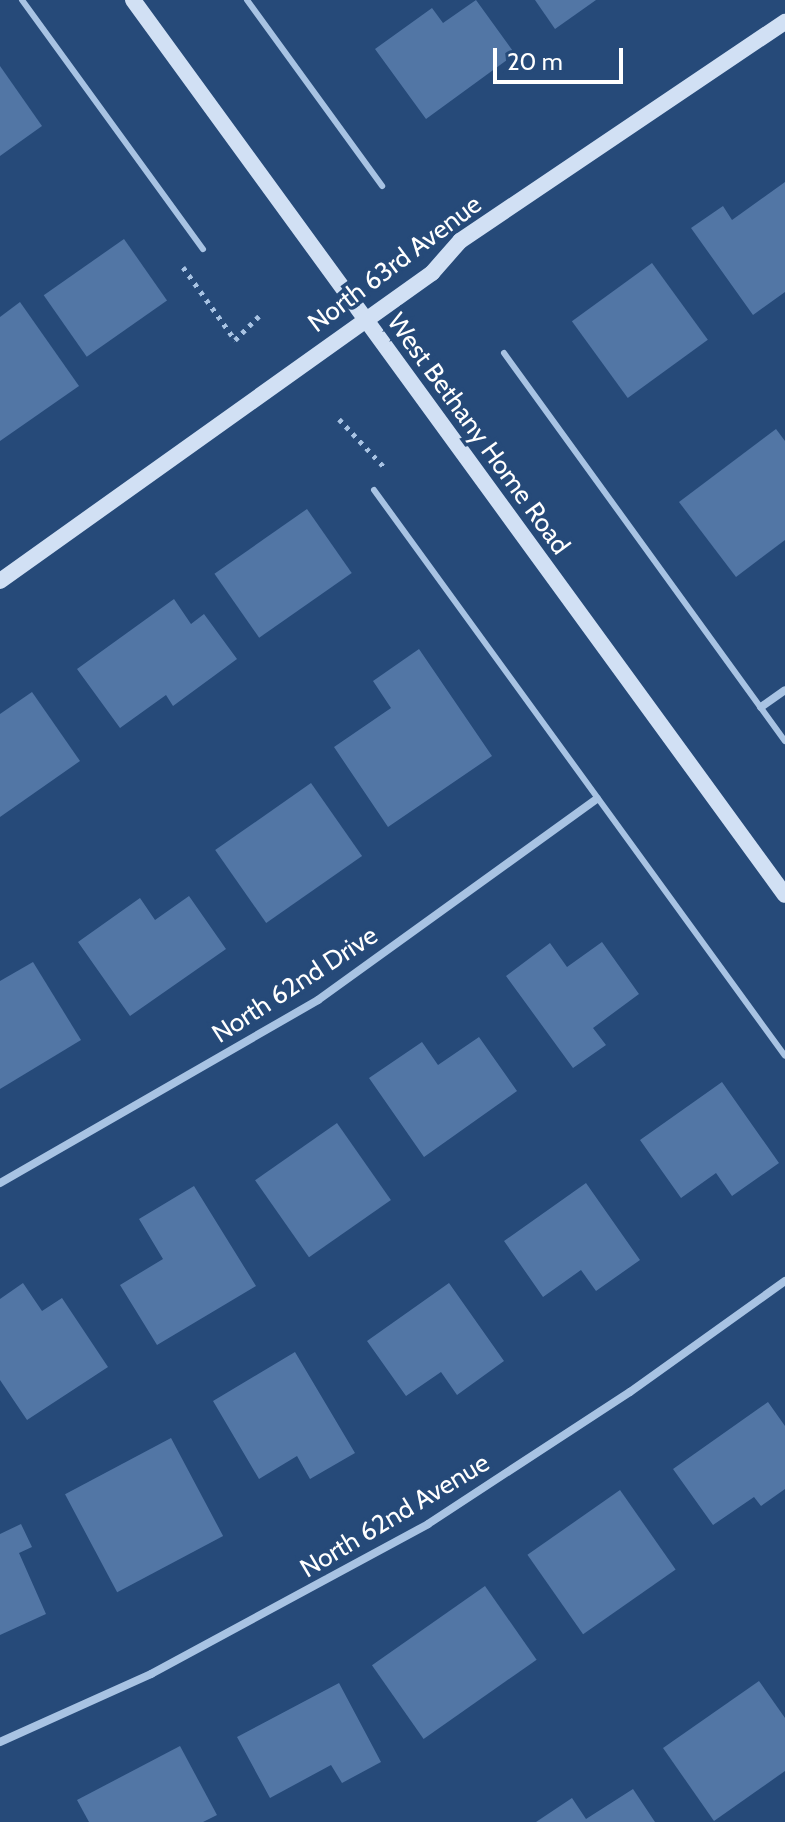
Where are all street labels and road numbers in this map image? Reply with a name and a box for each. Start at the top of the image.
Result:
street label: North 63rd Avenue [302,189,488,339]
street label: West Bethany Home Road [380,307,576,561]
street label: North 62nd Drive [207,920,383,1050]
street label: North 62nd Avenue [295,1447,495,1585]

